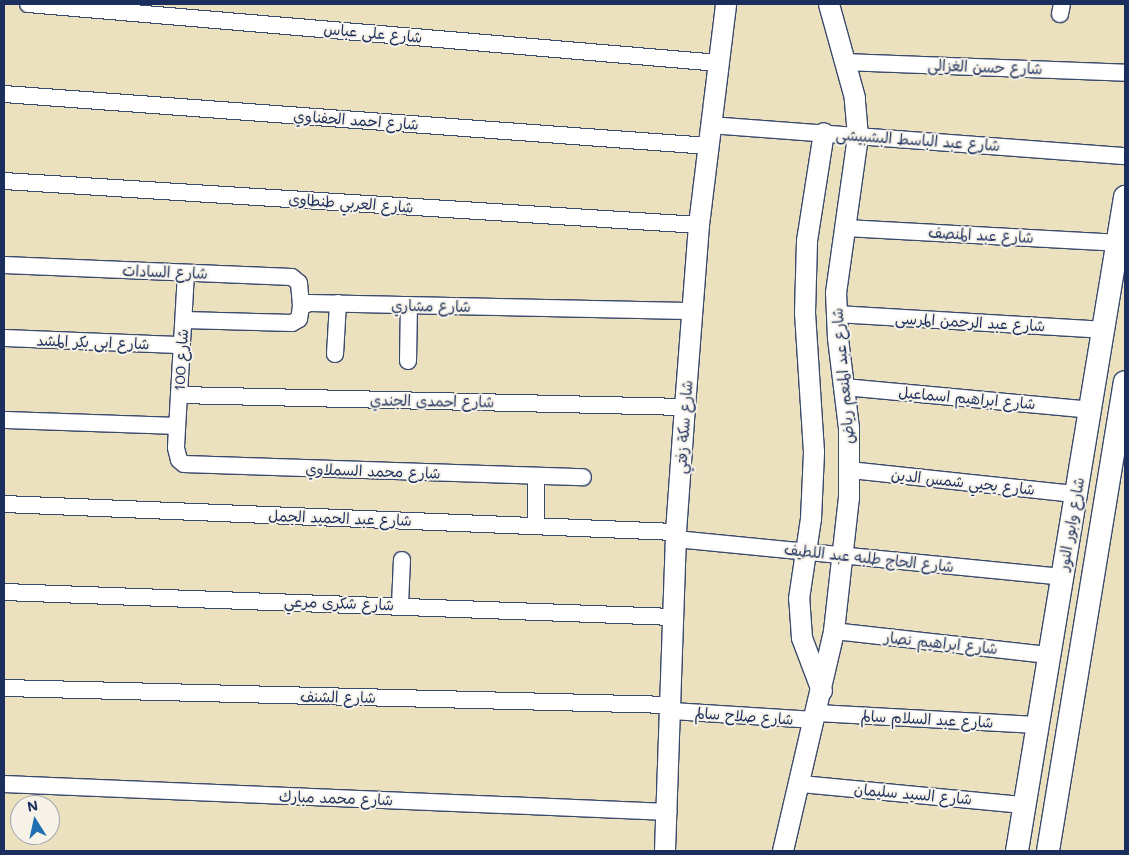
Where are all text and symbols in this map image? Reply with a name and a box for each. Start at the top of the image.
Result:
street label: شارع على عباس [323,20,423,46]
street label: شارع حسن الغزالى [927,56,1043,78]
street label: شارع احمد الحفناوي [293,107,419,133]
street label: شارع عبد الباسط البشبيشى [835,125,1001,155]
street label: شارع العربي طنطاوى [288,190,414,216]
street label: شارع عبد المنصف [928,223,1034,247]
street label: شارع السادات [122,262,208,282]
street label: شارع مشاري [391,296,471,316]
street label: شارع عبد المنعم رياض [828,307,858,445]
street label: شارع عبد الرحمن المرسى [895,309,1045,335]
street label: شارع 100 [170,328,192,392]
street label: شارع ابى بكر المشد [36,331,150,353]
street label: شارع سكة زفتي [672,380,696,474]
street label: شارع ابراهيم اسماعيل [898,383,1036,413]
street label: شارع احمدى الجندي [370,391,494,411]
street label: شارع محمد السملاوي [305,460,441,482]
street label: شارع يحيي شمس الدين [890,465,1036,499]
street label: شارع وابور النور [1054,476,1088,572]
street label: شارع عبد الحميد الجمل [268,506,412,530]
street label: شارع الحاج طلبه عبد اللطيف [783,540,955,576]
street label: شارع شكرى مرعي [284,592,394,614]
street label: شارع ابراهيم نصار [883,628,999,658]
street label: شارع الشنف [300,687,376,707]
street label: شارع صلاح سالم [694,704,794,728]
street label: شارع عبد السلام سالم [860,707,994,731]
street label: شارع السيد سليمان [853,780,973,808]
street label: شارع محمد مبارك [279,787,393,809]
north arrow [10,795,60,845]
text: N [26,795,39,816]

